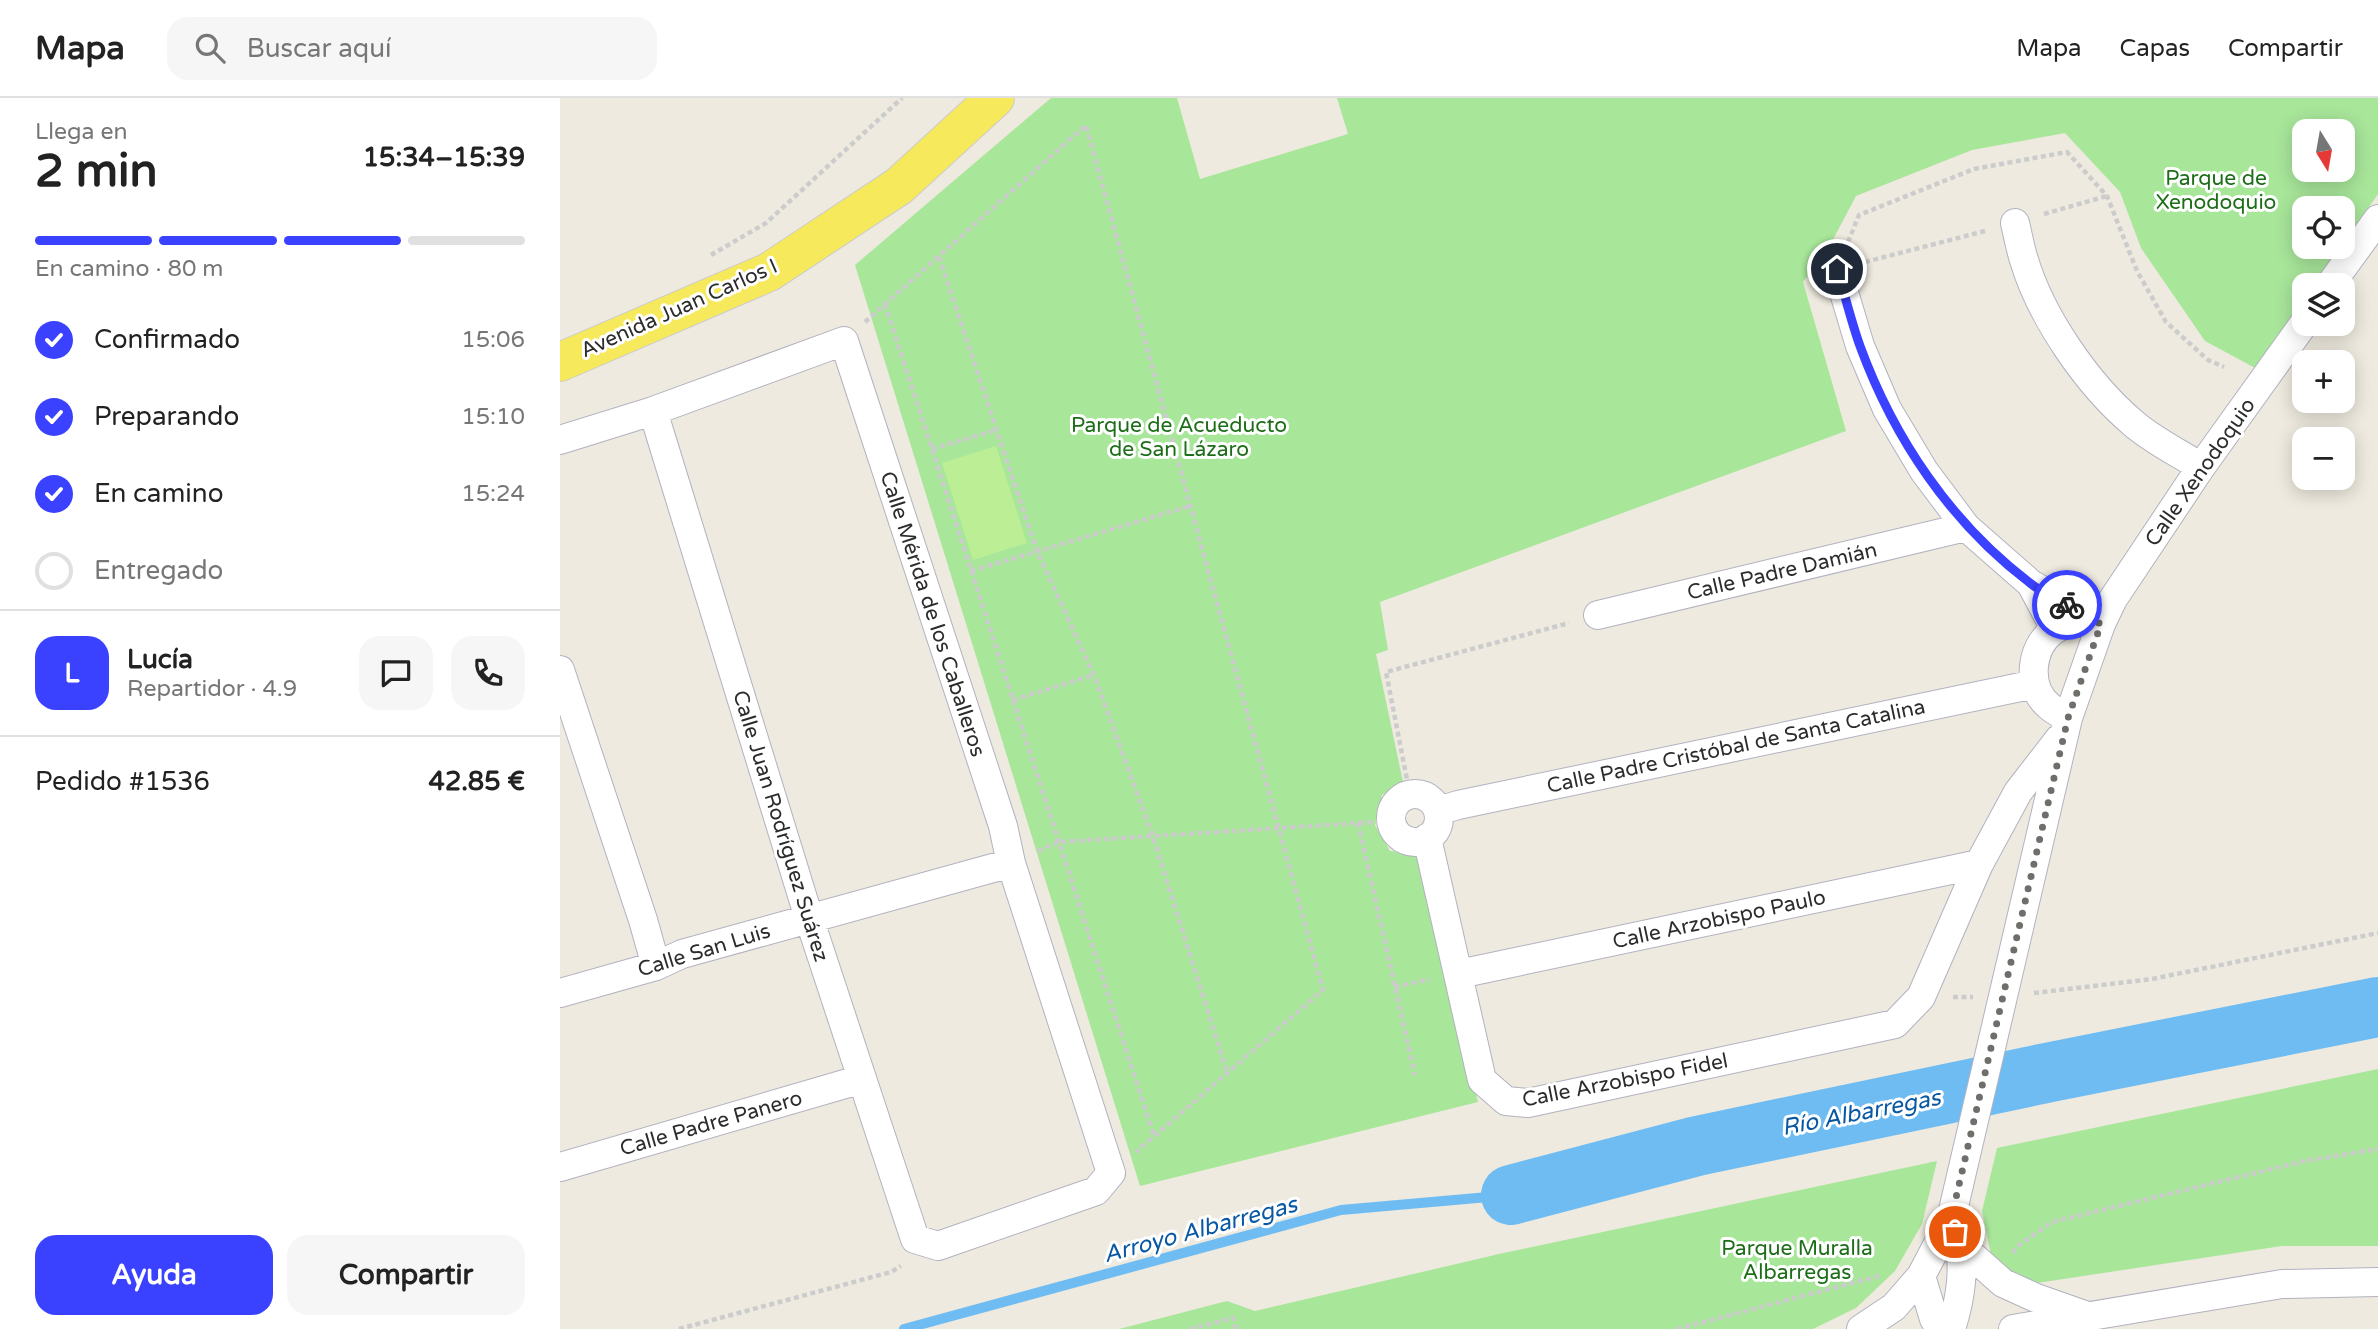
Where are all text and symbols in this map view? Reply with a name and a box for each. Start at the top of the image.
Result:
search box [167,17,657,80]
text: Mapa [35,29,125,68]
icon: search [191,29,229,67]
text: Buscar aquí [247,33,391,64]
text: Mapa [2016,34,2082,63]
text: Capas [2120,34,2190,63]
text: Compartir [2228,34,2343,63]
text: Llega en [35,118,127,146]
north arrow [2292,119,2356,182]
map controls [2292,119,2355,490]
text: 15:34–15:39 [363,142,525,173]
text: 2 min [35,144,158,199]
park label: Parque de Xenodoquio [2156,166,2276,215]
button: locate [2292,196,2355,259]
pin [1807,239,1867,299]
icon: home [1818,250,1856,288]
street label: Avenida Juan Carlos I [577,254,782,363]
text: En camino · 80 m [35,255,223,283]
button: layers [2292,273,2355,336]
icon: check [35,321,73,359]
text: Confirmado [94,324,240,355]
text: 15:06 [461,326,525,354]
button: + [2292,350,2355,413]
street label: Calle Xenodoquio [2140,393,2261,551]
icon: check [35,398,73,436]
text: Preparando [94,401,239,432]
text: 15:10 [461,403,525,431]
park label: Parque de Acueducto de San Lázaro [1071,413,1287,462]
button: − [2292,427,2355,490]
street label: Calle Mérida de los Caballeros [875,468,991,760]
icon: check [35,475,73,513]
text: En camino [94,478,223,509]
text: 15:24 [461,480,525,508]
street label: Calle Padre Damián [1685,537,1880,606]
text: Entregado [94,555,223,586]
courier [2032,570,2102,640]
icon: bike [2048,586,2086,624]
button: chat [359,636,433,710]
button: phone [451,636,525,710]
text: Lucía [127,644,193,675]
text: L [65,658,79,689]
text: Repartidor · 4.9 [127,675,297,703]
street label: Calle Juan Rodríguez Suárez [727,687,834,965]
street label: Calle Padre Cristóbal de Santa Catalina [1545,694,1928,799]
text: Pedido #1536 [35,766,210,797]
text: 42.85 € [429,766,525,797]
street label: Calle Arzobispo Paulo [1610,885,1828,954]
street label: Calle San Luis [635,918,773,983]
street label: Calle Arzobispo Fidel [1520,1048,1730,1113]
water label: Río Albarregas [1779,1084,1945,1142]
street label: Calle Padre Panero [617,1085,805,1161]
water label: Arroyo Albarregas [1100,1190,1302,1269]
pin [1925,1202,1985,1262]
icon: bag [1936,1213,1974,1251]
button: Ayuda [35,1235,273,1315]
button: Compartir [287,1235,525,1315]
park label: Parque Muralla Albarregas [1721,1236,1873,1285]

